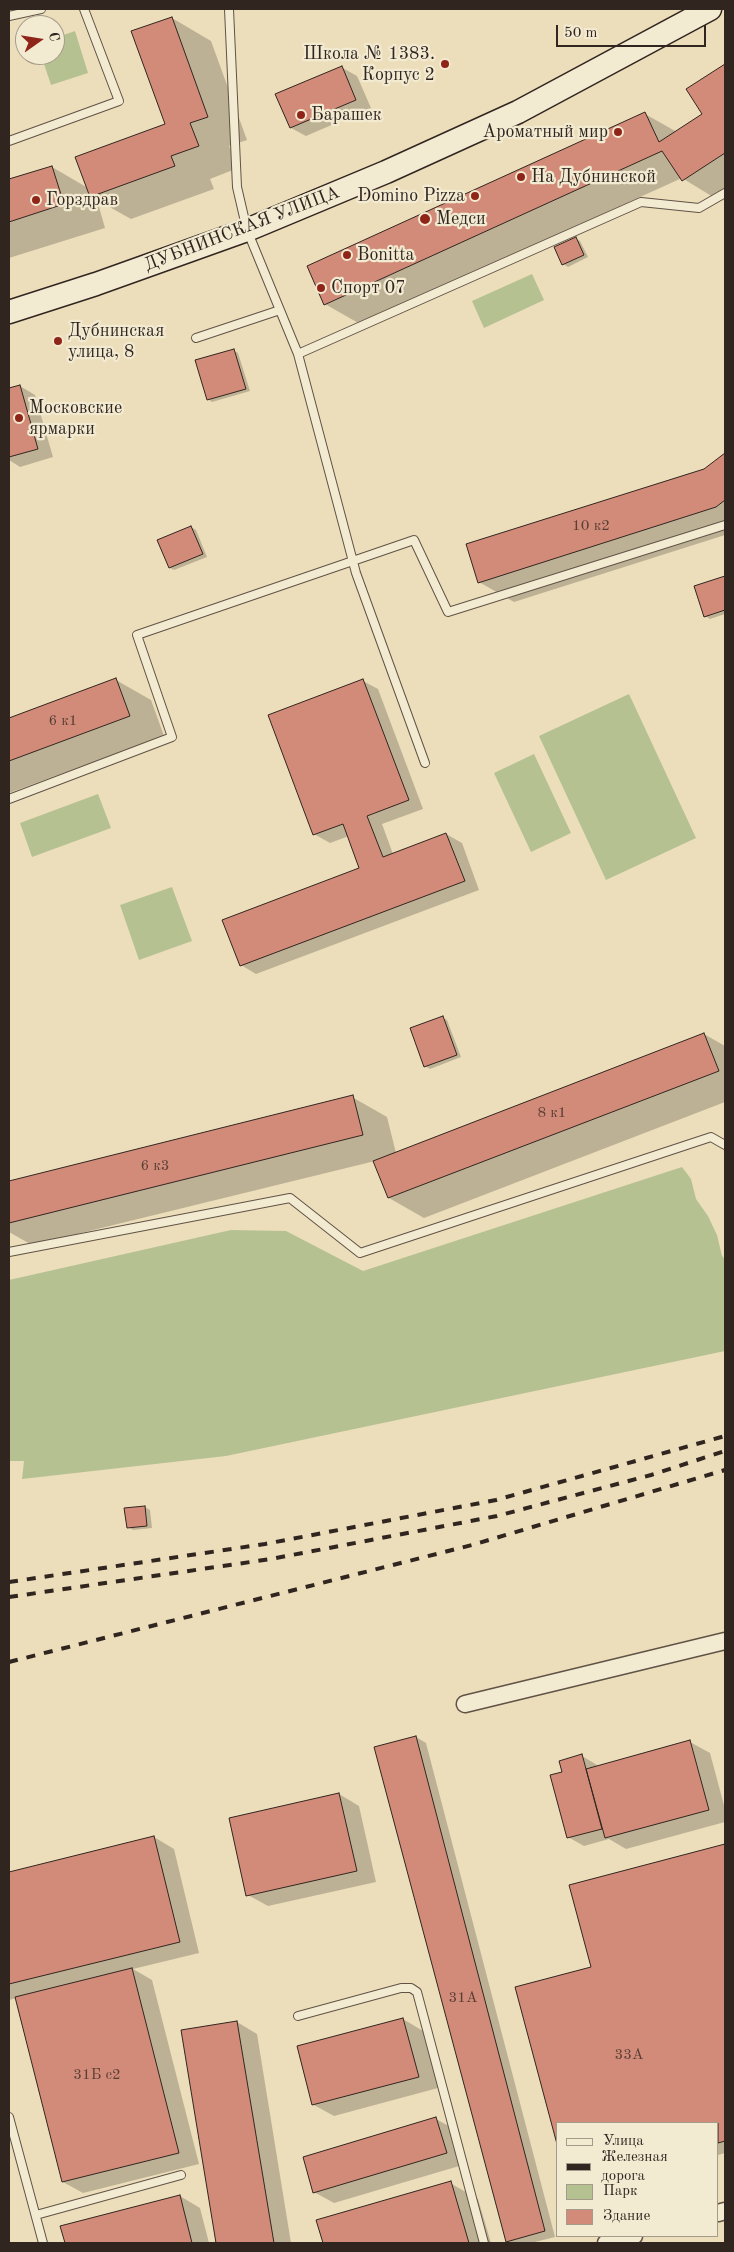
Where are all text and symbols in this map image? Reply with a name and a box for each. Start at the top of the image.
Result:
north arrow [15,15,65,65]
scale bar [559,15,709,47]
text: 50 m [564,26,598,41]
text: С [46,31,62,43]
place label: Школа № 1383. Корпус 2 [303,43,435,86]
marker: Школа № 1383. Корпус 2 [439,58,451,70]
place label: Барашек [311,104,382,126]
marker: Барашек [295,109,307,121]
place label: Ароматный мир [482,121,608,143]
marker: Ароматный мир [612,126,624,138]
place label: На Дубнинской [531,166,656,188]
marker: На Дубнинской [515,171,527,183]
street label: ДУБНИНСКАЯ УЛИЦА [141,182,343,276]
place label: Domino Pizza [357,185,465,207]
place label: Горздрав [46,189,118,211]
marker: Domino Pizza [469,190,481,202]
marker: Горздрав [30,194,42,206]
place label: Медси [436,208,486,230]
marker: Медси [418,212,432,226]
place label: Bonitta [357,244,414,266]
marker: Bonitta [341,249,353,261]
place label: Спорт 07 [331,277,406,299]
marker: Спорт 07 [315,282,327,294]
place label: Дубнинская улица, 8 [68,320,164,362]
marker: Дубнинская улица, 8 [52,335,64,347]
place label: Московские ярмарки [29,397,122,439]
marker: Московские ярмарки [13,412,25,424]
house number: 10 к2 [572,517,610,535]
house number: 6 к1 [48,712,78,730]
house number: 8 к1 [537,1104,567,1122]
house number: 6 к3 [140,1157,170,1175]
house number: 31А [449,1989,477,2007]
house number: 33А [615,2046,643,2064]
house number: 31Б с2 [73,2066,121,2084]
legend [556,2122,719,2237]
text: Улица [603,2134,644,2149]
text: Железная дорога [601,2150,668,2184]
text: Парк [603,2184,638,2199]
text: Здание [603,2209,650,2224]

